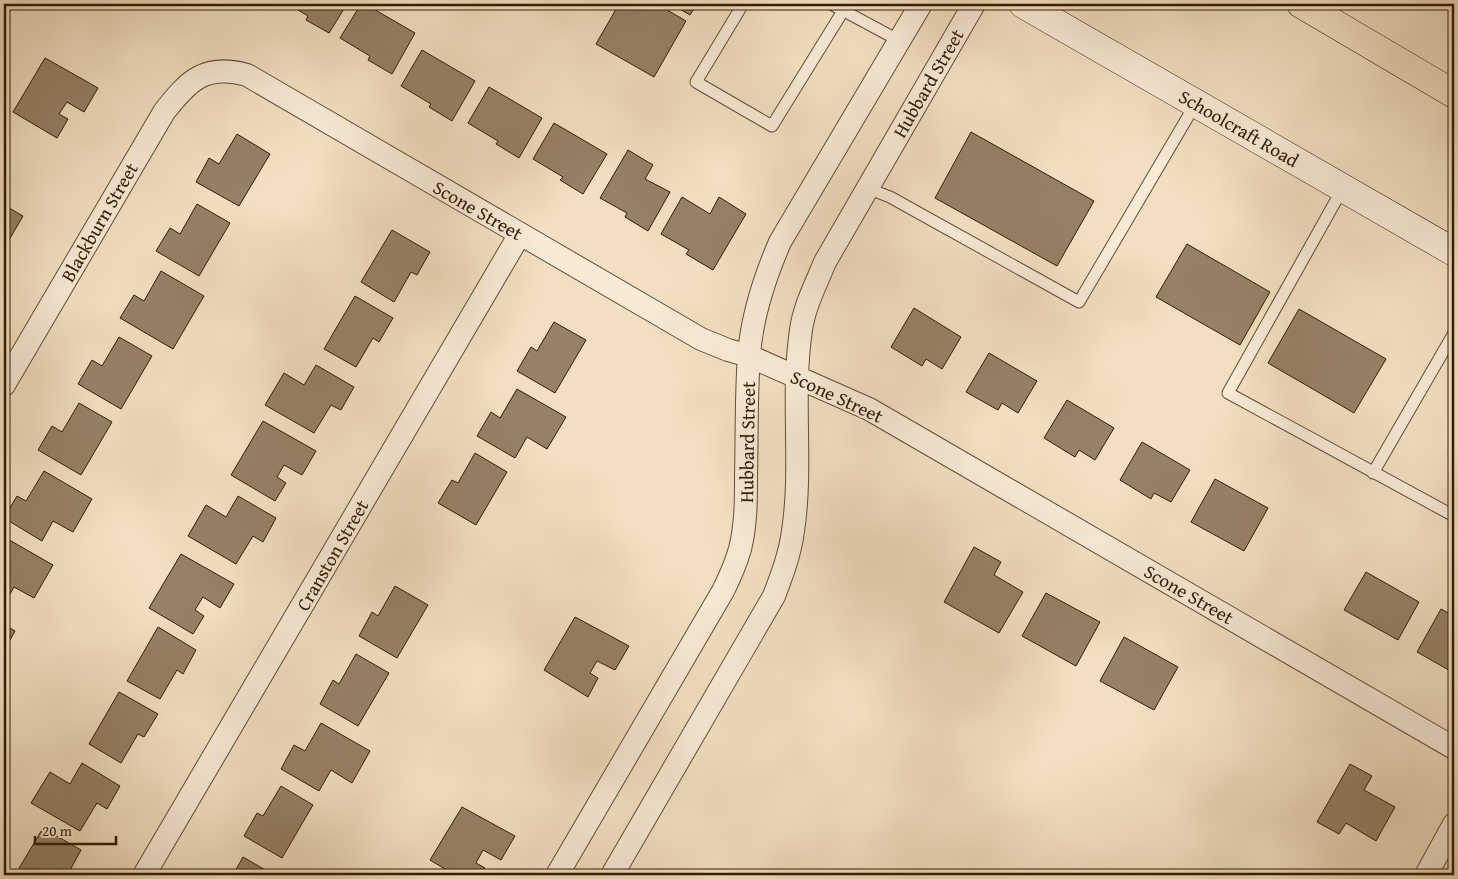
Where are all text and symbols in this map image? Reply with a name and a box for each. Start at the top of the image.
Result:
street label: Hubbard Street [885,23,971,143]
street label: Schoolcraft Road [1174,82,1305,174]
street label: Blackburn Street [53,157,145,287]
street label: Scone Street [428,173,528,247]
street label: Scone Street [786,362,888,430]
street label: Hubbard Street [732,381,762,503]
street label: Cranston Street [289,494,375,616]
street label: Scone Street [1139,557,1239,631]
scale bar [35,814,116,846]
text: 20 m [42,820,73,841]

